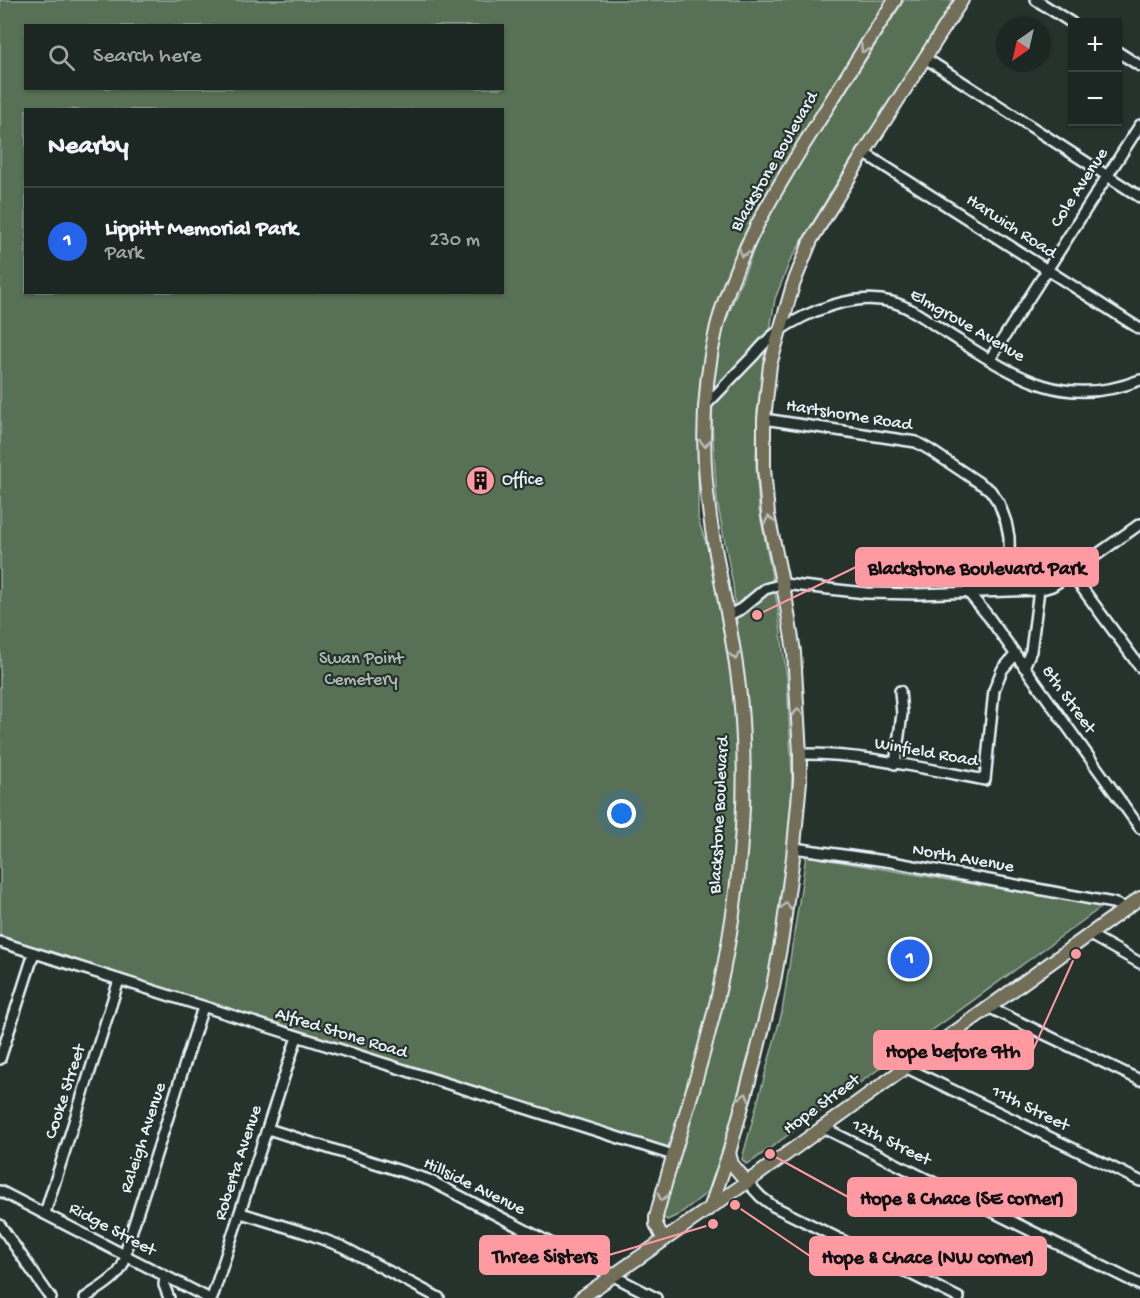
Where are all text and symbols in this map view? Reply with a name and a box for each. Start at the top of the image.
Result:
north arrow [996,18,1050,72]
map controls [1068,18,1122,126]
button: + [1068,18,1122,72]
search box [24,24,504,90]
icon: search [45,41,78,74]
one-way arrow [860,43,871,54]
text: Search here [93,44,201,70]
button: − [1068,72,1122,126]
street label: Blackstone Boulevard [726,87,824,236]
text: Nearby [48,132,129,163]
street label: Cole Avenue [1046,144,1114,232]
street label: Harwich Road [962,190,1061,265]
text: Lippitt Memorial Park [105,217,298,243]
text: 1 [63,230,72,253]
text: 230 m [430,230,480,253]
text: Park [105,243,143,266]
one-way arrow [738,247,750,258]
street label: Elmgrove Avenue [906,285,1029,368]
street label: Hartshorne Road [784,396,915,437]
one-way arrow [699,438,711,447]
building icon: Office [465,464,497,496]
place label: Office [502,470,544,491]
one-way arrow [763,515,776,525]
callout: Blackstone Boulevard Park [856,548,1098,586]
text: Blackstone Boulevard Park [867,559,1088,582]
park label: Swan Point Cemetery [319,649,405,691]
one-way arrow [729,651,741,661]
street label: 8th Street [1036,662,1101,740]
one-way arrow [791,708,804,717]
street label: Blackstone Boulevard [705,734,735,895]
street label: Winfield Road [873,734,981,773]
your location [607,799,636,828]
street label: North Avenue [911,840,1016,878]
one-way arrow [780,902,792,911]
pin: 1 [890,936,930,982]
street label: Alfred Stone Road [272,1004,411,1064]
callout: Hope before 9th [874,1031,1033,1069]
street label: Cooke Street [41,1041,92,1142]
text: Hope before 9th [885,1042,1021,1065]
street label: Hope Street [779,1069,866,1140]
street label: Raleigh Avenue [116,1079,172,1196]
street label: 11th Street [987,1081,1074,1138]
one-way arrow [738,1092,750,1102]
street label: Roberta Avenue [211,1102,268,1223]
street label: 12th Street [847,1114,935,1172]
street label: Hillside Avenue [420,1153,529,1221]
callout: Hope & Chace (SE corner) [848,1178,1076,1216]
text: Hope & Chace (SE corner) [860,1189,1064,1212]
one-way arrow [656,1192,669,1202]
street label: Ridge Street [65,1198,161,1263]
callout: Three Sisters [480,1236,609,1274]
callout: Hope & Chace (NW corner) [810,1237,1046,1275]
text: Three Sisters [491,1247,599,1270]
text: Hope & Chace (NW corner) [822,1248,1034,1271]

